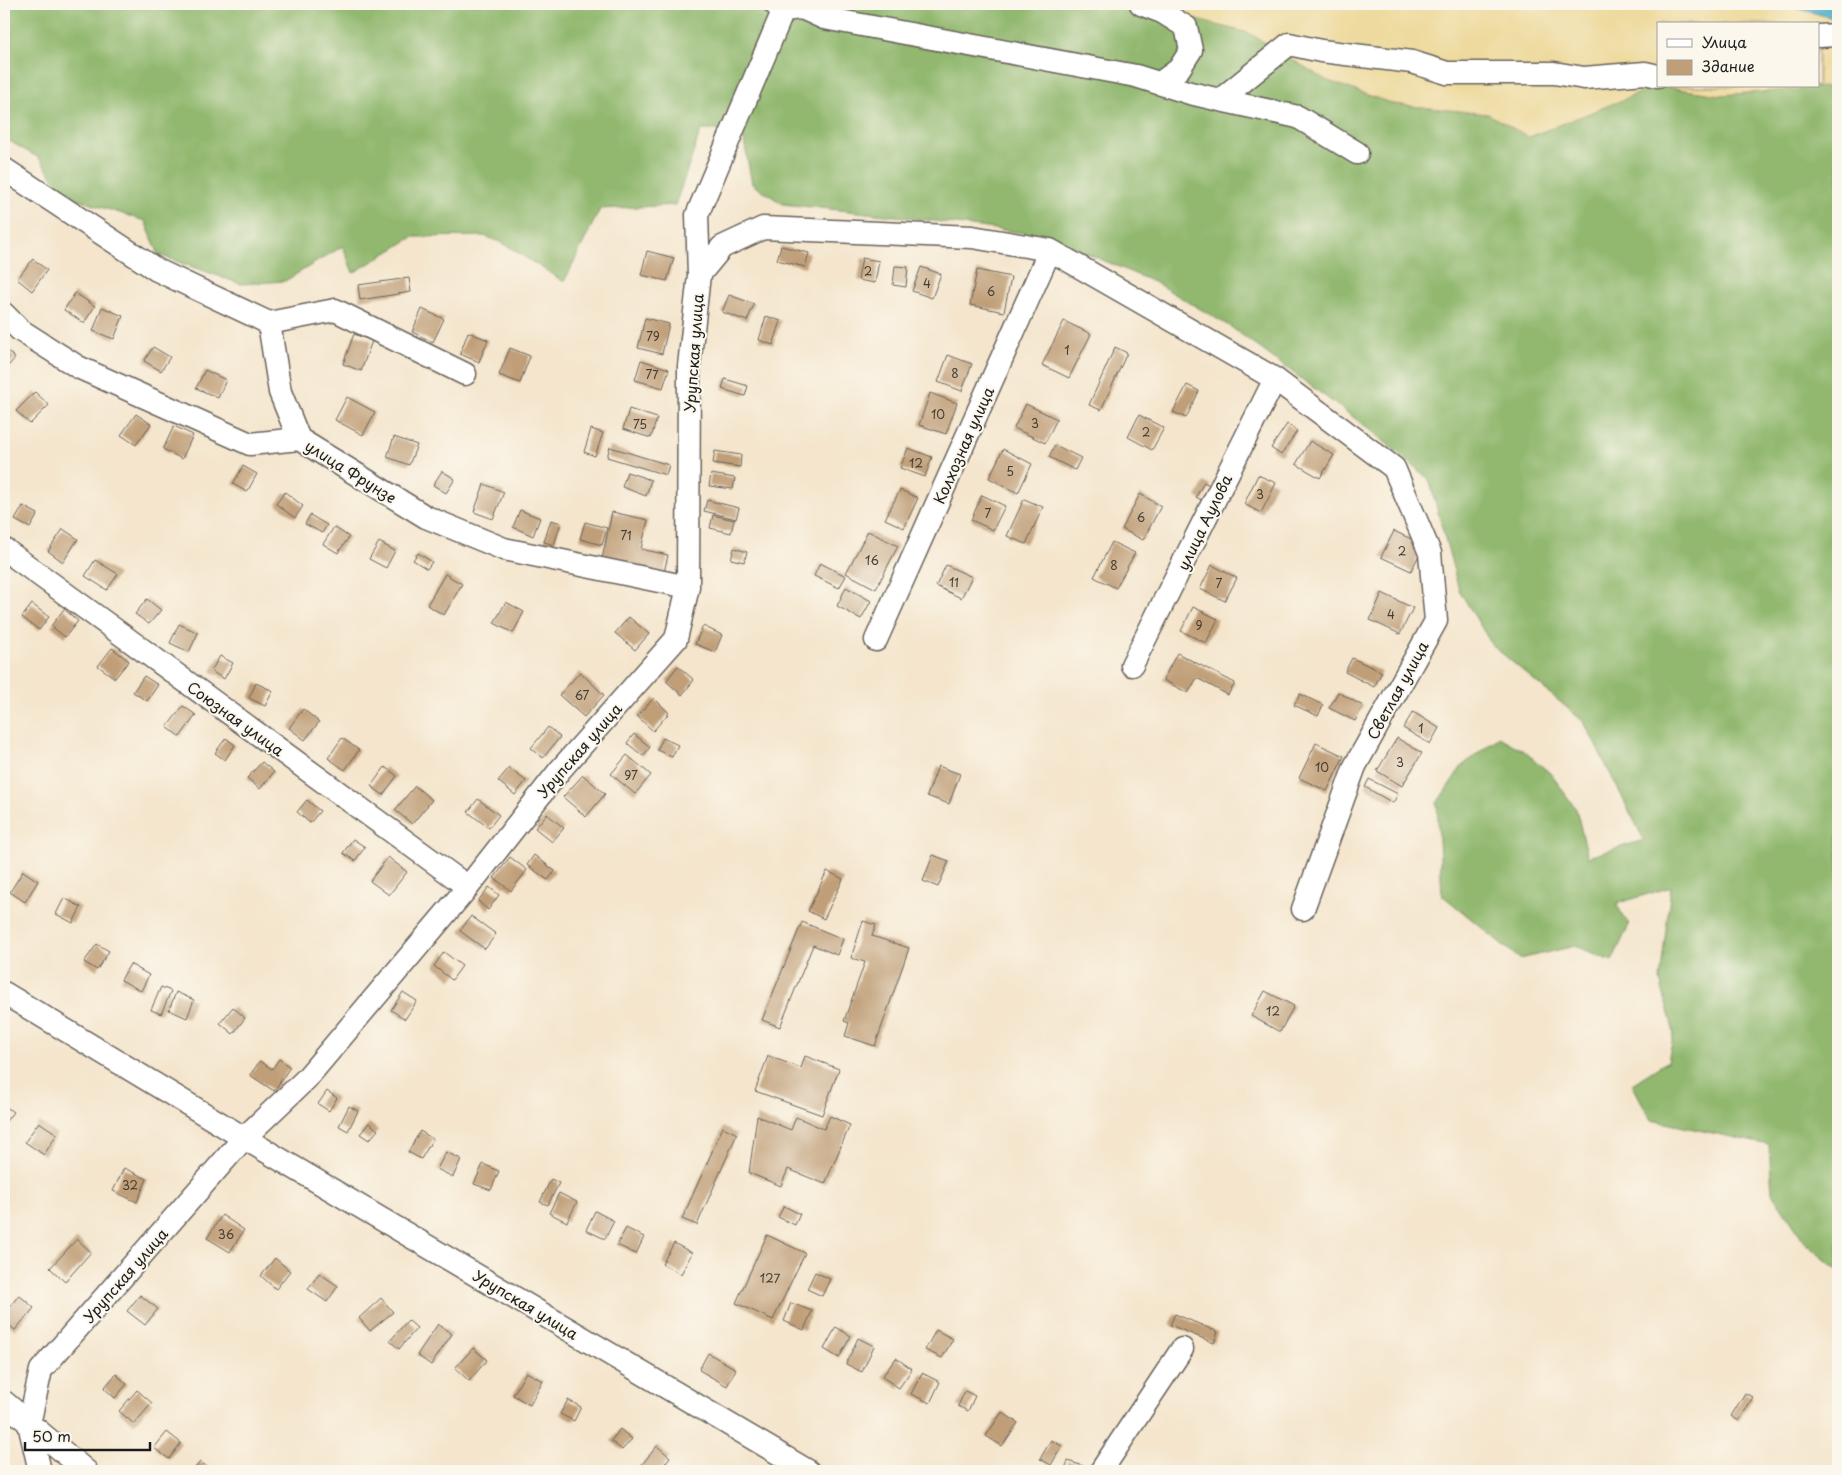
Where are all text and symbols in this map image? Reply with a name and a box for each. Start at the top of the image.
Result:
legend [1657,22,1820,88]
text: Улица [1702,30,1747,53]
text: Здание [1702,54,1755,77]
house number: 2 [864,262,872,280]
house number: 4 [923,274,931,292]
house number: 6 [987,282,995,300]
street label: Урупская улица [677,292,709,413]
house number: 79 [646,327,660,345]
house number: 1 [1064,341,1070,359]
house number: 8 [951,364,959,382]
house number: 77 [645,365,659,383]
street label: Колхозная улица [927,382,999,507]
house number: 10 [931,405,945,423]
house number: 3 [1031,414,1039,432]
house number: 75 [633,415,647,433]
house number: 2 [1142,423,1150,441]
street label: улица Фрунзе [301,434,401,508]
house number: 12 [909,454,923,472]
house number: 5 [1006,462,1014,480]
street label: улица Аулова [1171,470,1237,574]
house number: 3 [1256,485,1264,503]
house number: 7 [985,504,992,522]
house number: 6 [1137,508,1145,526]
house number: 71 [620,526,632,544]
house number: 2 [1398,542,1406,560]
house number: 16 [865,551,879,569]
house number: 8 [1110,556,1118,574]
house number: 11 [949,573,959,591]
house number: 7 [1216,574,1223,592]
house number: 4 [1387,605,1395,623]
house number: 9 [1195,616,1203,634]
street label: Светлая улица [1360,636,1434,743]
street label: Союзная улица [183,675,290,761]
house number: 67 [575,686,590,704]
street label: Урупская улица [531,697,627,802]
house number: 1 [1418,719,1424,737]
house number: 3 [1396,753,1404,771]
house number: 10 [1315,758,1329,776]
house number: 97 [624,766,638,784]
house number: 12 [1266,1002,1280,1020]
house number: 32 [122,1176,138,1194]
street label: Урупская улица [77,1222,173,1327]
house number: 36 [218,1225,234,1243]
street label: Урупская улица [469,1263,583,1345]
house number: 127 [760,1269,780,1287]
scale bar [25,1420,150,1452]
text: 50 m [32,1424,71,1447]

